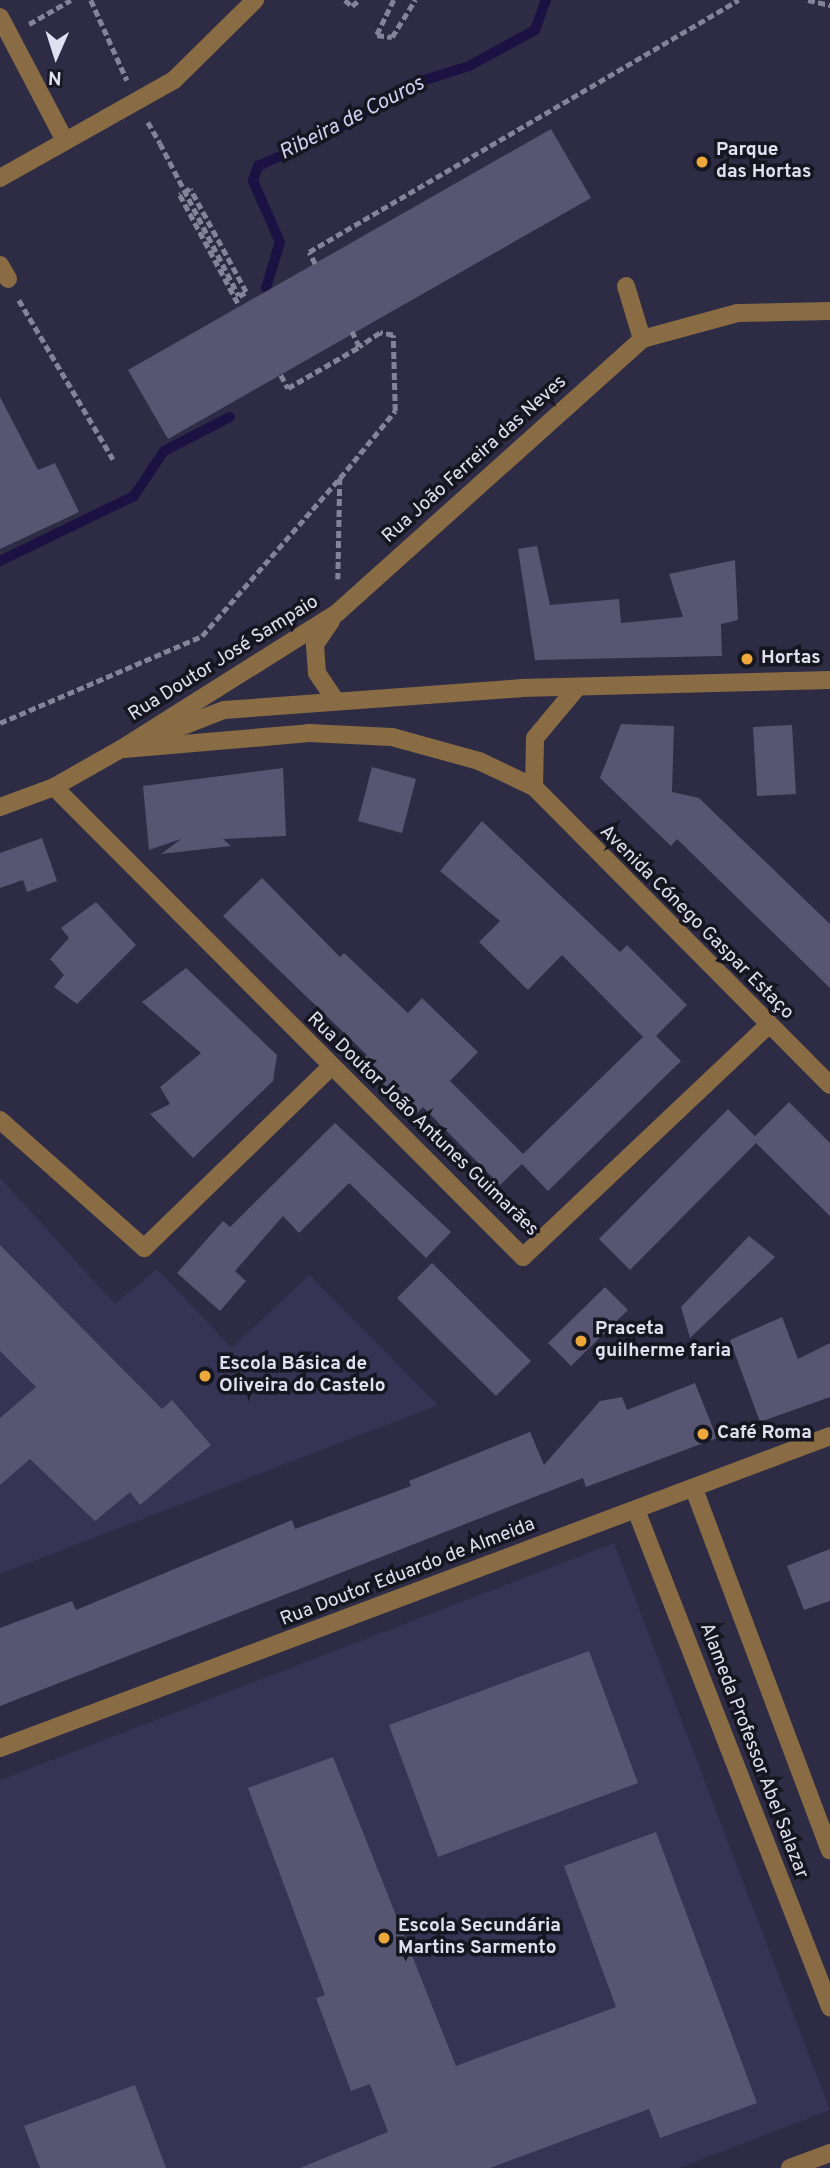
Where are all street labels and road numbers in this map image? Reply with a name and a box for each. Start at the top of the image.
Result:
street label: Rua João Ferreira das Neves [378,371,572,549]
street label: Rua Doutor José Sampaio [125,591,323,727]
street label: Avenida Cónego Gaspar Estaço [594,821,798,1025]
street label: Rua Doutor João Antunes Guimarães [301,1008,543,1242]
street label: Rua Doutor Eduardo de Almeida [277,1514,539,1632]
street label: Alameda Professor Abel Salazar [694,1620,812,1882]

